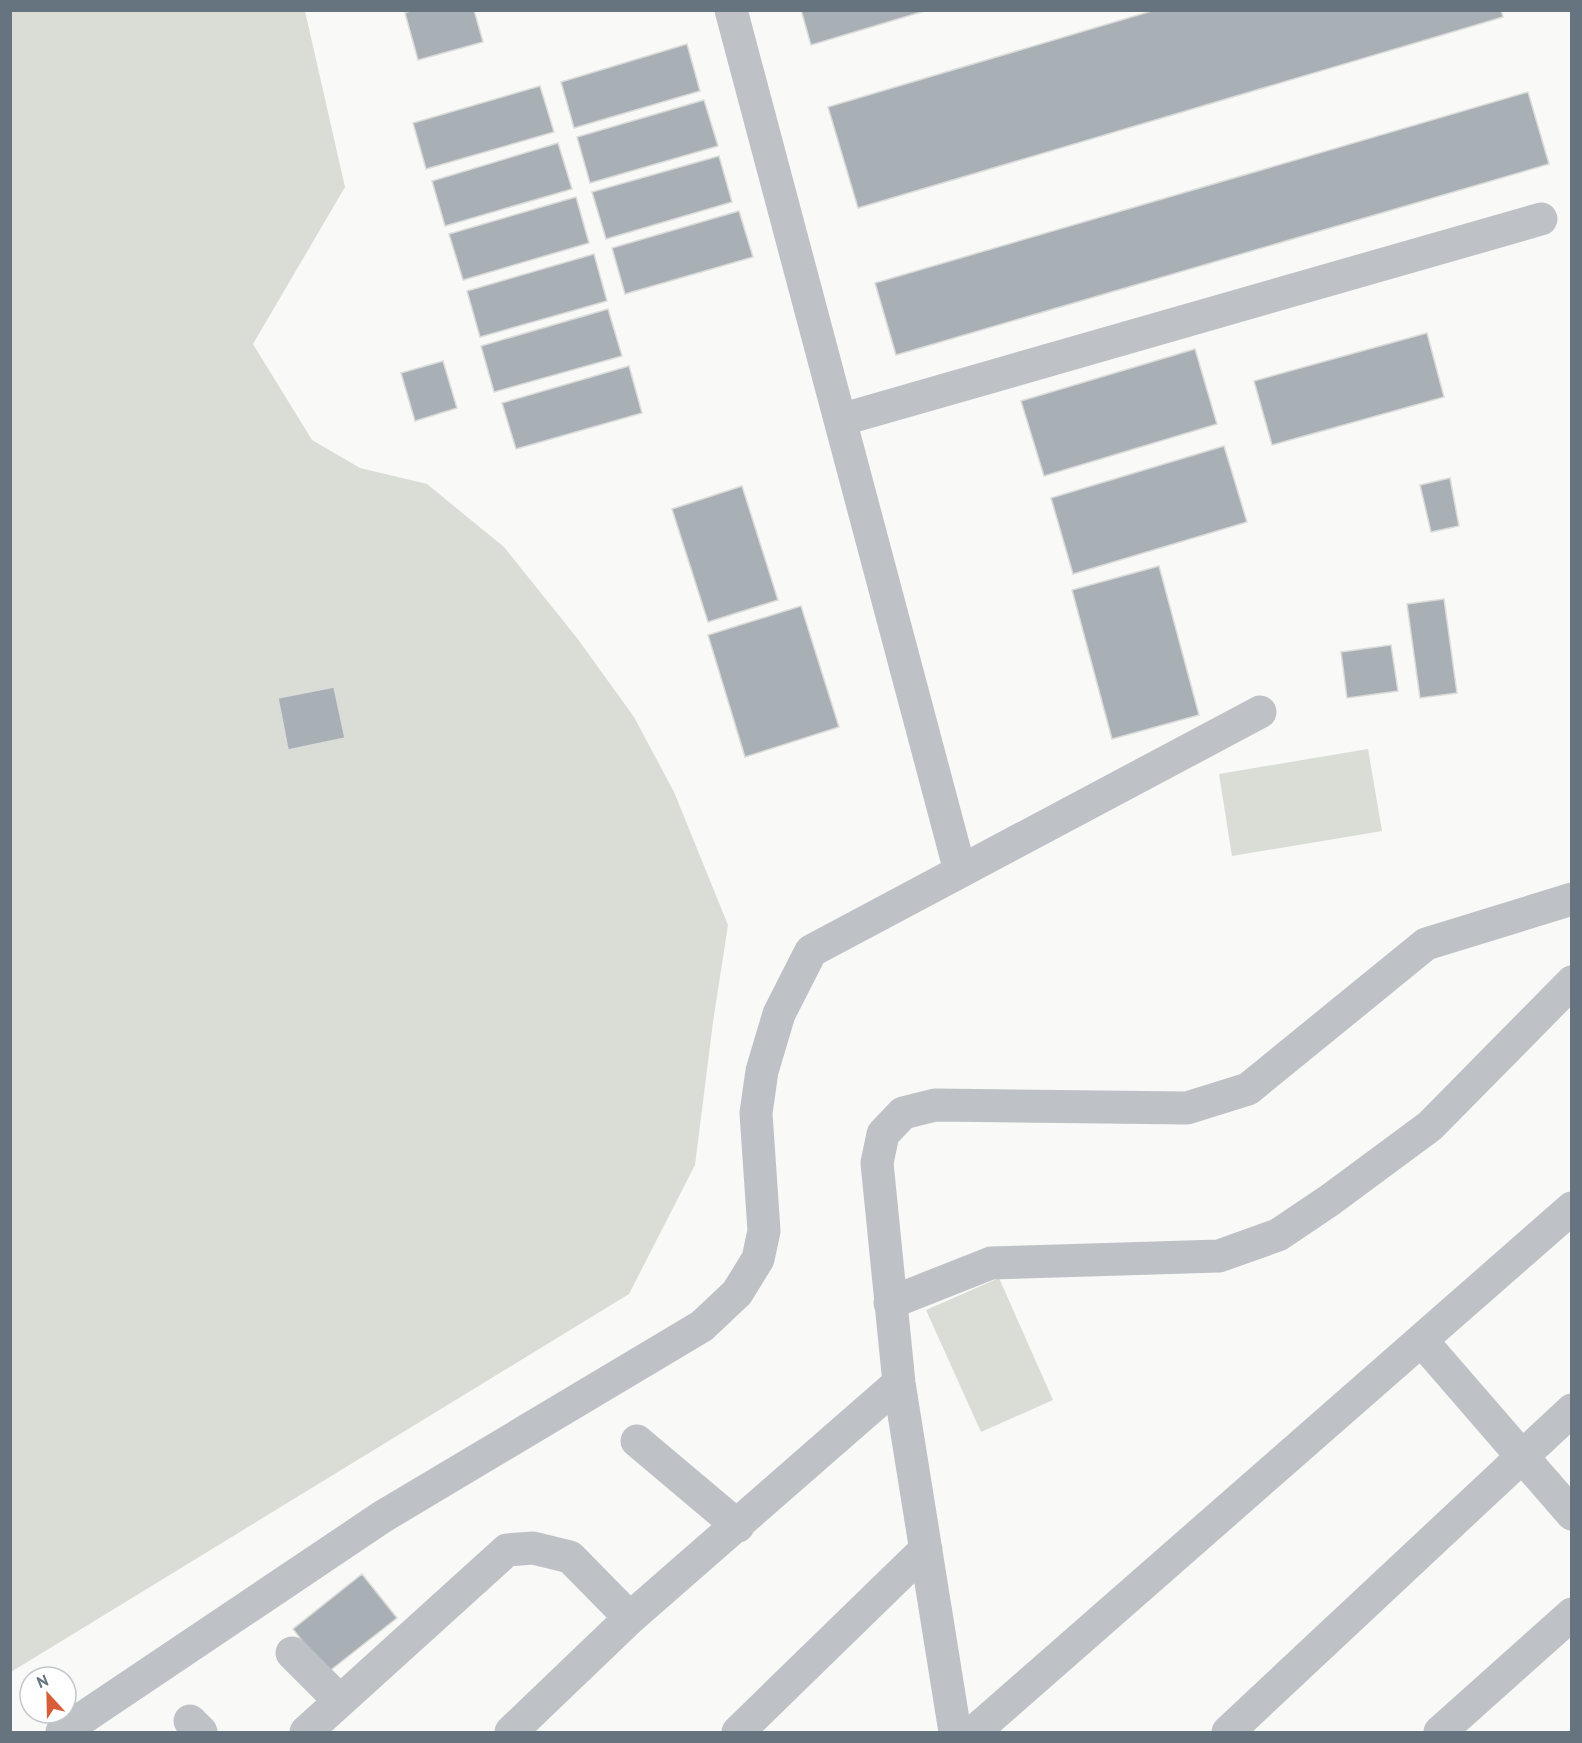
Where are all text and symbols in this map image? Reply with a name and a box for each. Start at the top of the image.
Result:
north arrow [18,1665,78,1725]
text: N [34,1670,51,1692]

